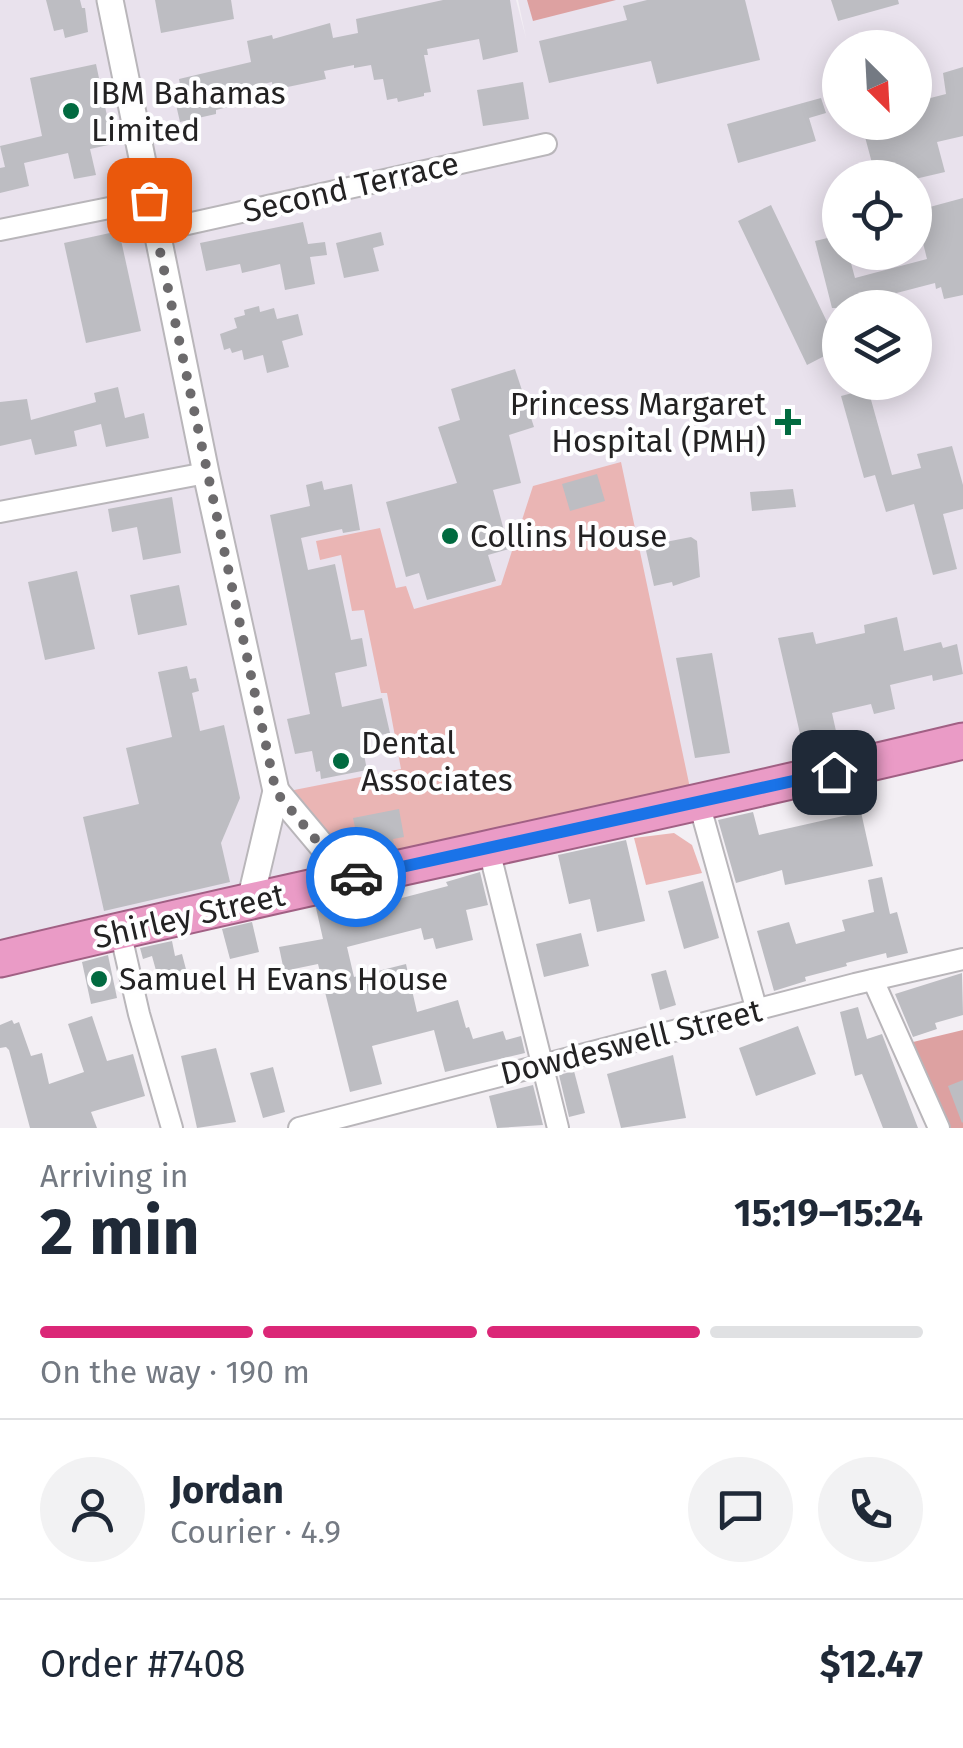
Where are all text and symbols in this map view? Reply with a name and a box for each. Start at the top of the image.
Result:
north arrow [822,30,932,140]
map controls [822,30,932,400]
place label: IBM Bahamas Limited [91,74,286,149]
marker: IBM Bahamas Limited [60,100,82,122]
street label: Second Terrace [240,144,462,230]
pin [107,158,192,243]
button: locate [822,160,932,270]
icon: bag [122,173,177,228]
button: layers [822,290,932,400]
place label: Princess Margaret Hospital (PMH) [510,385,766,460]
marker: Princess Margaret Hospital (PMH) [775,409,801,435]
place label: Collins House [470,517,667,555]
marker: Collins House [439,525,461,547]
place label: Dental Associates [361,724,513,799]
pin [792,730,877,815]
icon: home [807,745,862,800]
marker: Dental Associates [330,750,352,772]
courier [306,827,406,927]
icon: car [329,850,384,905]
street label: Shirley Street [90,875,289,956]
place label: Samuel H Evans House [119,960,448,998]
marker: Samuel H Evans House [88,968,110,990]
street label: Dowdeswell Street [496,991,766,1093]
text: Arriving in [40,1157,188,1195]
text: 15:19–15:24 [734,1190,923,1236]
text: 2 min [40,1193,200,1271]
text: On the way · 190 m [40,1353,310,1391]
button: person [40,1457,145,1562]
button: chat [688,1457,793,1562]
button: phone [818,1457,923,1562]
text: Jordan [170,1467,284,1513]
text: Courier · 4.9 [170,1513,341,1551]
text: Order #7408 [40,1641,246,1687]
text: $12.47 [820,1641,923,1687]

